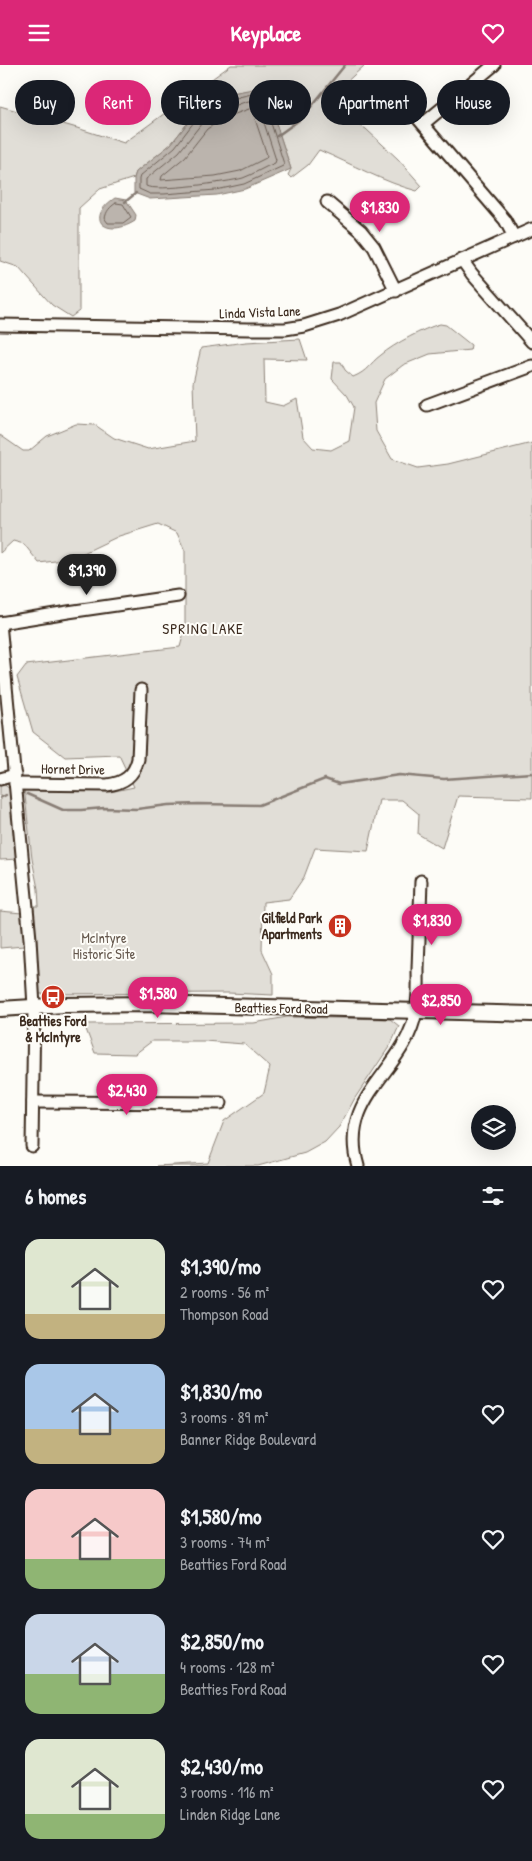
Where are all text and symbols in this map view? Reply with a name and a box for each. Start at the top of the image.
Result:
text: Keyplace [231,18,301,48]
icon: menu [25,19,53,47]
icon: heart [479,19,507,47]
chip: Buy [15,80,75,125]
chip: Rent [85,80,151,125]
chip: Filters [161,80,239,125]
chip: New [249,80,311,125]
chip: Apartment [321,80,427,125]
chip: House [437,80,510,125]
pin: $1,830 [339,191,421,233]
text: $1,830 [361,196,399,218]
street label: Linda Vista Lane [219,301,301,322]
pin: $1,390 [46,553,128,596]
text: $1,390 [68,559,106,581]
district label: SPRING LAKE [162,618,244,639]
street label: Hornet Drive [41,758,106,779]
pin: $1,830 [391,903,473,946]
place label: Gilfield Park Apartments [261,908,323,945]
text: $1,830 [413,909,451,931]
building icon: Gilfield Park Apartments [327,913,353,939]
park label: McIntyre Historic Site [73,928,136,963]
pin: $1,580 [117,977,199,1019]
text: $1,580 [139,982,177,1004]
pin: $2,850 [400,983,482,1026]
bus stop icon: Beatties Ford & McIntyre [40,984,66,1010]
text: $2,850 [421,989,461,1011]
street label: Beatties Ford Road [234,997,328,1018]
place label: Beatties Ford & McIntyre [20,1011,87,1048]
pin: $2,430 [86,1073,168,1116]
text: $2,430 [107,1079,147,1101]
map controls [471,1105,516,1150]
button: layers [471,1105,516,1150]
text: 6 homes [25,1182,86,1211]
icon: filters [479,1182,507,1210]
text: $1,390/mo [180,1252,261,1281]
icon: home [65,1259,125,1319]
icon: heart [479,1275,507,1303]
text: 2 rooms · 56 m² [180,1281,269,1303]
text: Thompson Road [180,1303,268,1325]
text: $1,830/mo [180,1377,262,1406]
icon: home [65,1384,125,1444]
icon: heart [479,1400,507,1428]
text: 3 rooms · 89 m² [180,1406,269,1428]
text: Banner Ridge Boulevard [180,1428,316,1450]
text: $1,580/mo [180,1502,262,1531]
icon: home [65,1509,125,1569]
icon: heart [479,1525,507,1553]
text: 3 rooms · 74 m² [180,1531,270,1553]
text: Beatties Ford Road [180,1553,286,1575]
text: $2,850/mo [180,1627,264,1656]
icon: home [65,1634,125,1694]
icon: heart [479,1650,507,1678]
text: 4 rooms · 128 m² [180,1656,275,1678]
text: Beatties Ford Road [180,1678,286,1700]
text: $2,430/mo [180,1752,263,1781]
icon: home [65,1759,125,1819]
icon: heart [479,1775,507,1803]
text: 3 rooms · 116 m² [180,1781,274,1803]
text: Linden Ridge Lane [180,1803,280,1825]

